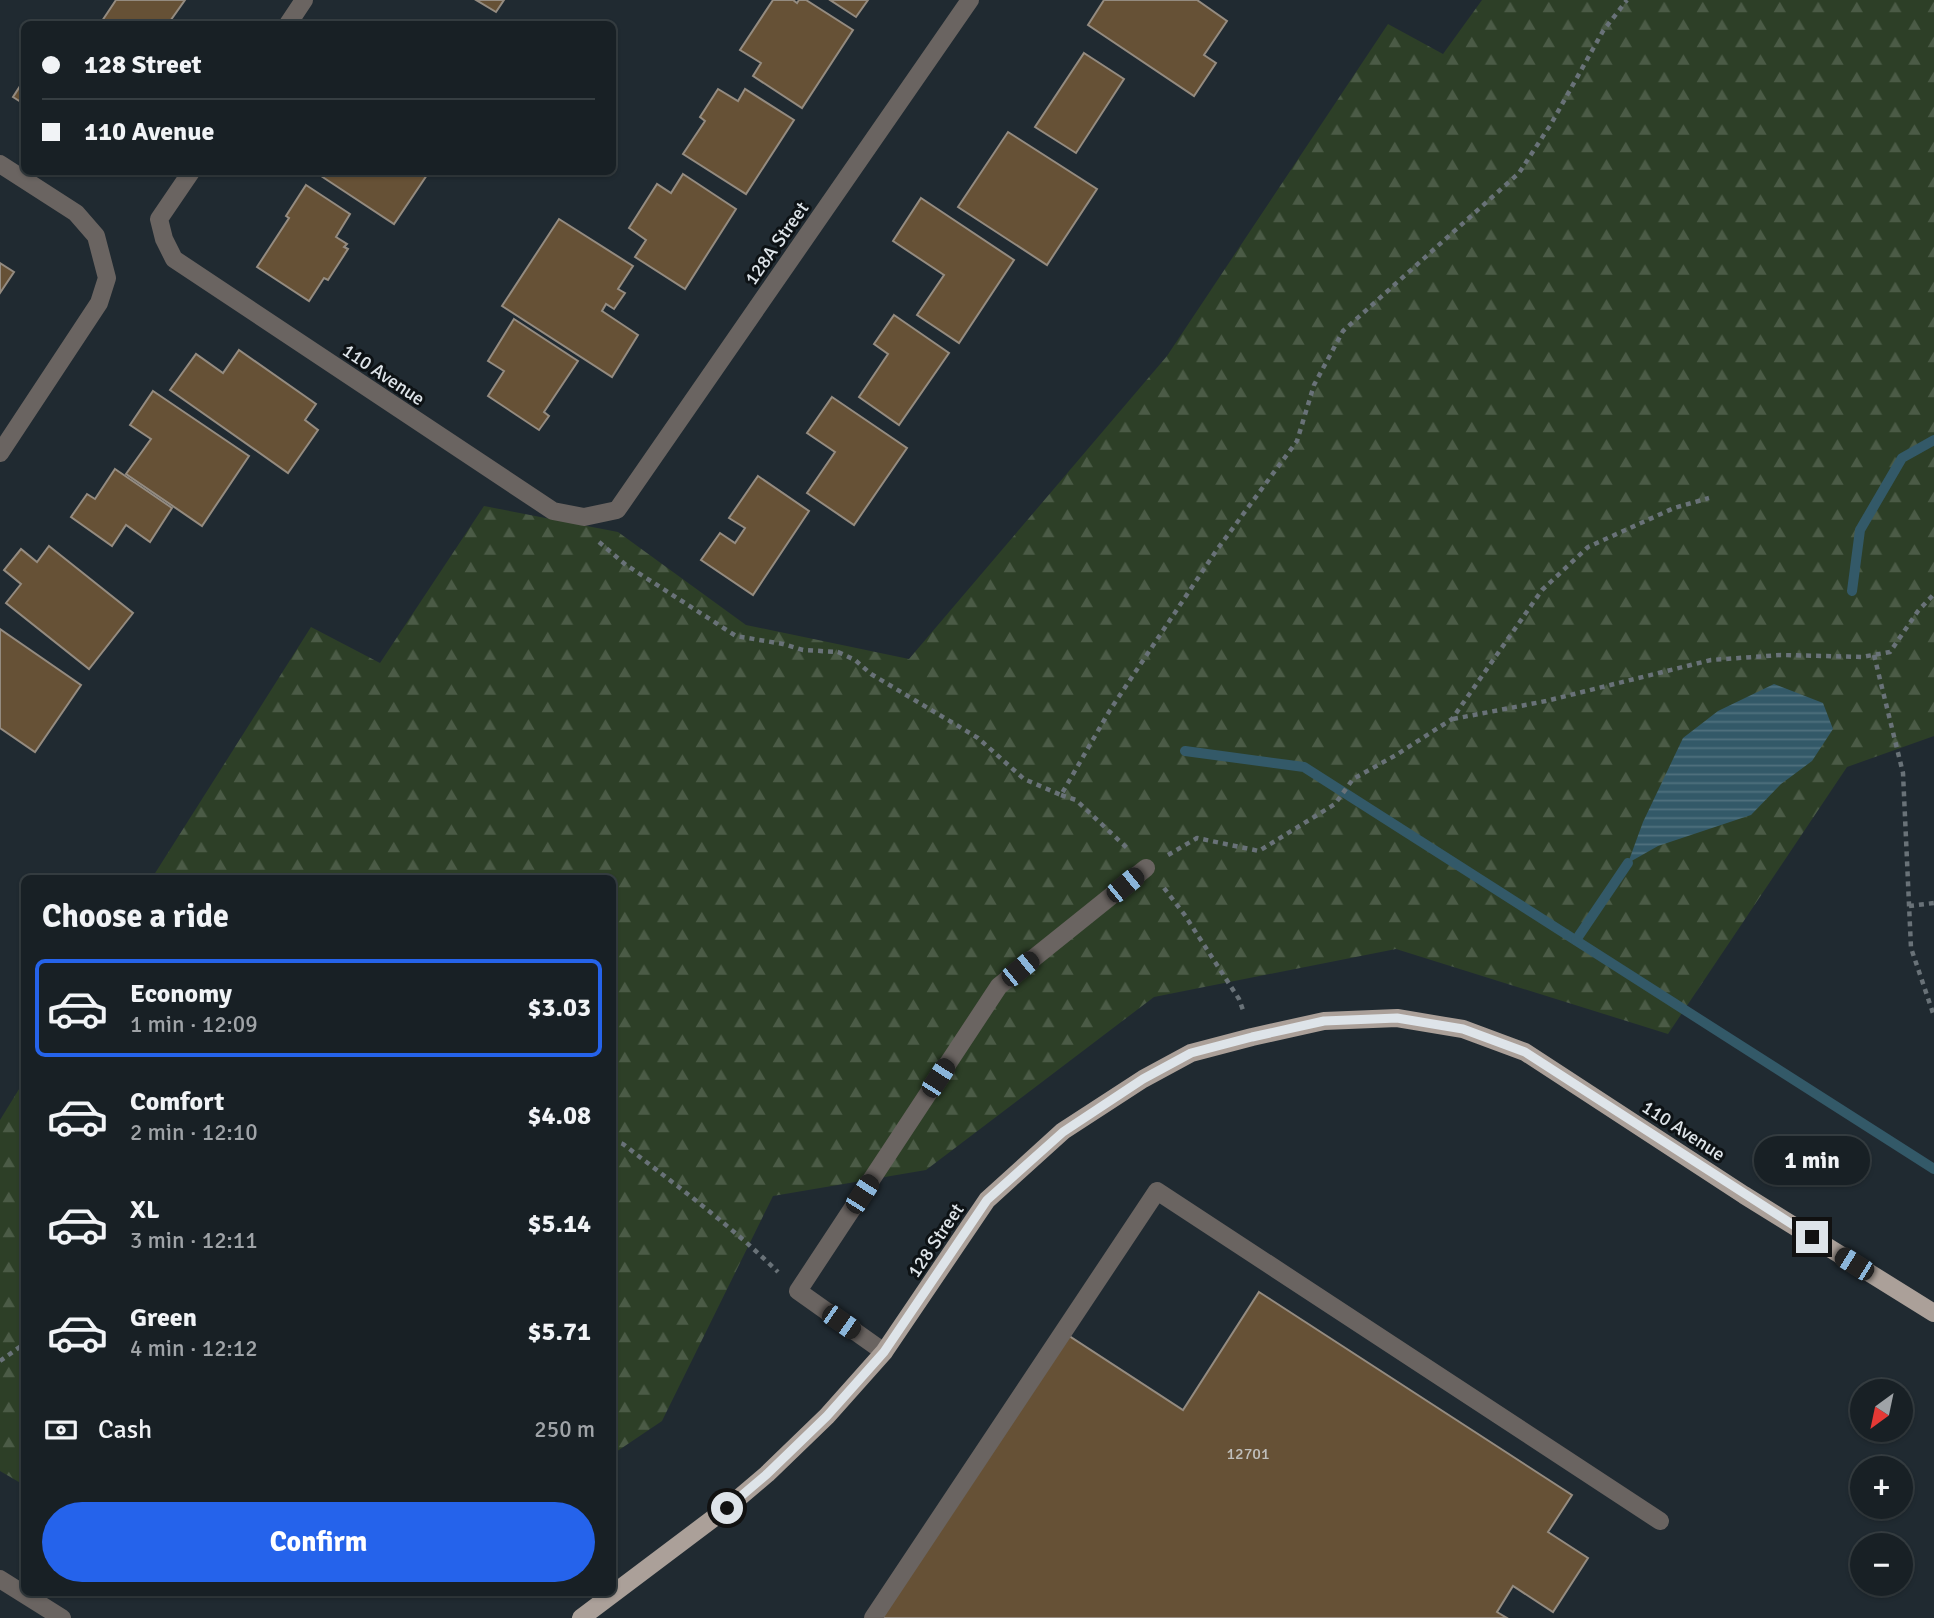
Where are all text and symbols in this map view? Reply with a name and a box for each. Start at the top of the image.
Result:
text: 128 Street [84,49,202,81]
text: 110 Avenue [84,116,214,148]
street label: 128A Street [739,197,814,290]
street label: 110 Avenue [338,338,429,411]
car [1103,864,1148,906]
text: Choose a ride [42,897,229,936]
car [998,948,1043,990]
icon: car [46,977,109,1040]
text: Economy [130,978,232,1010]
text: $3.03 [527,992,591,1024]
text: 1 min · 12:09 [130,1010,258,1039]
car [918,1055,959,1101]
icon: car [46,1085,109,1148]
text: Comfort [130,1086,224,1118]
street label: 110 Avenue [1637,1095,1730,1167]
text: $4.08 [527,1100,591,1132]
text: 2 min · 12:10 [130,1118,258,1147]
callout: 1 min [1754,1136,1870,1184]
text: 1 min [1784,1146,1840,1175]
car [842,1171,883,1217]
icon: car [46,1193,109,1256]
text: XL [130,1194,160,1226]
street label: 128 Street [902,1199,970,1282]
text: $5.14 [527,1208,591,1240]
route end [1796,1221,1828,1253]
text: 3 min · 12:11 [130,1226,258,1255]
car [1831,1244,1878,1284]
icon: car [46,1301,109,1364]
car [818,1301,865,1343]
text: Green [130,1302,197,1334]
text: $5.71 [527,1316,591,1348]
text: 4 min · 12:12 [130,1334,258,1363]
north arrow [1850,1379,1913,1442]
map controls [1850,1379,1913,1596]
icon: cash [42,1411,80,1449]
text: Cash [98,1414,152,1446]
text: 250 m [534,1415,595,1444]
house number: 12701 [1226,1444,1270,1464]
button: + [1850,1456,1913,1519]
route start [711,1492,743,1524]
button: Confirm [42,1502,595,1582]
button: − [1850,1533,1913,1596]

